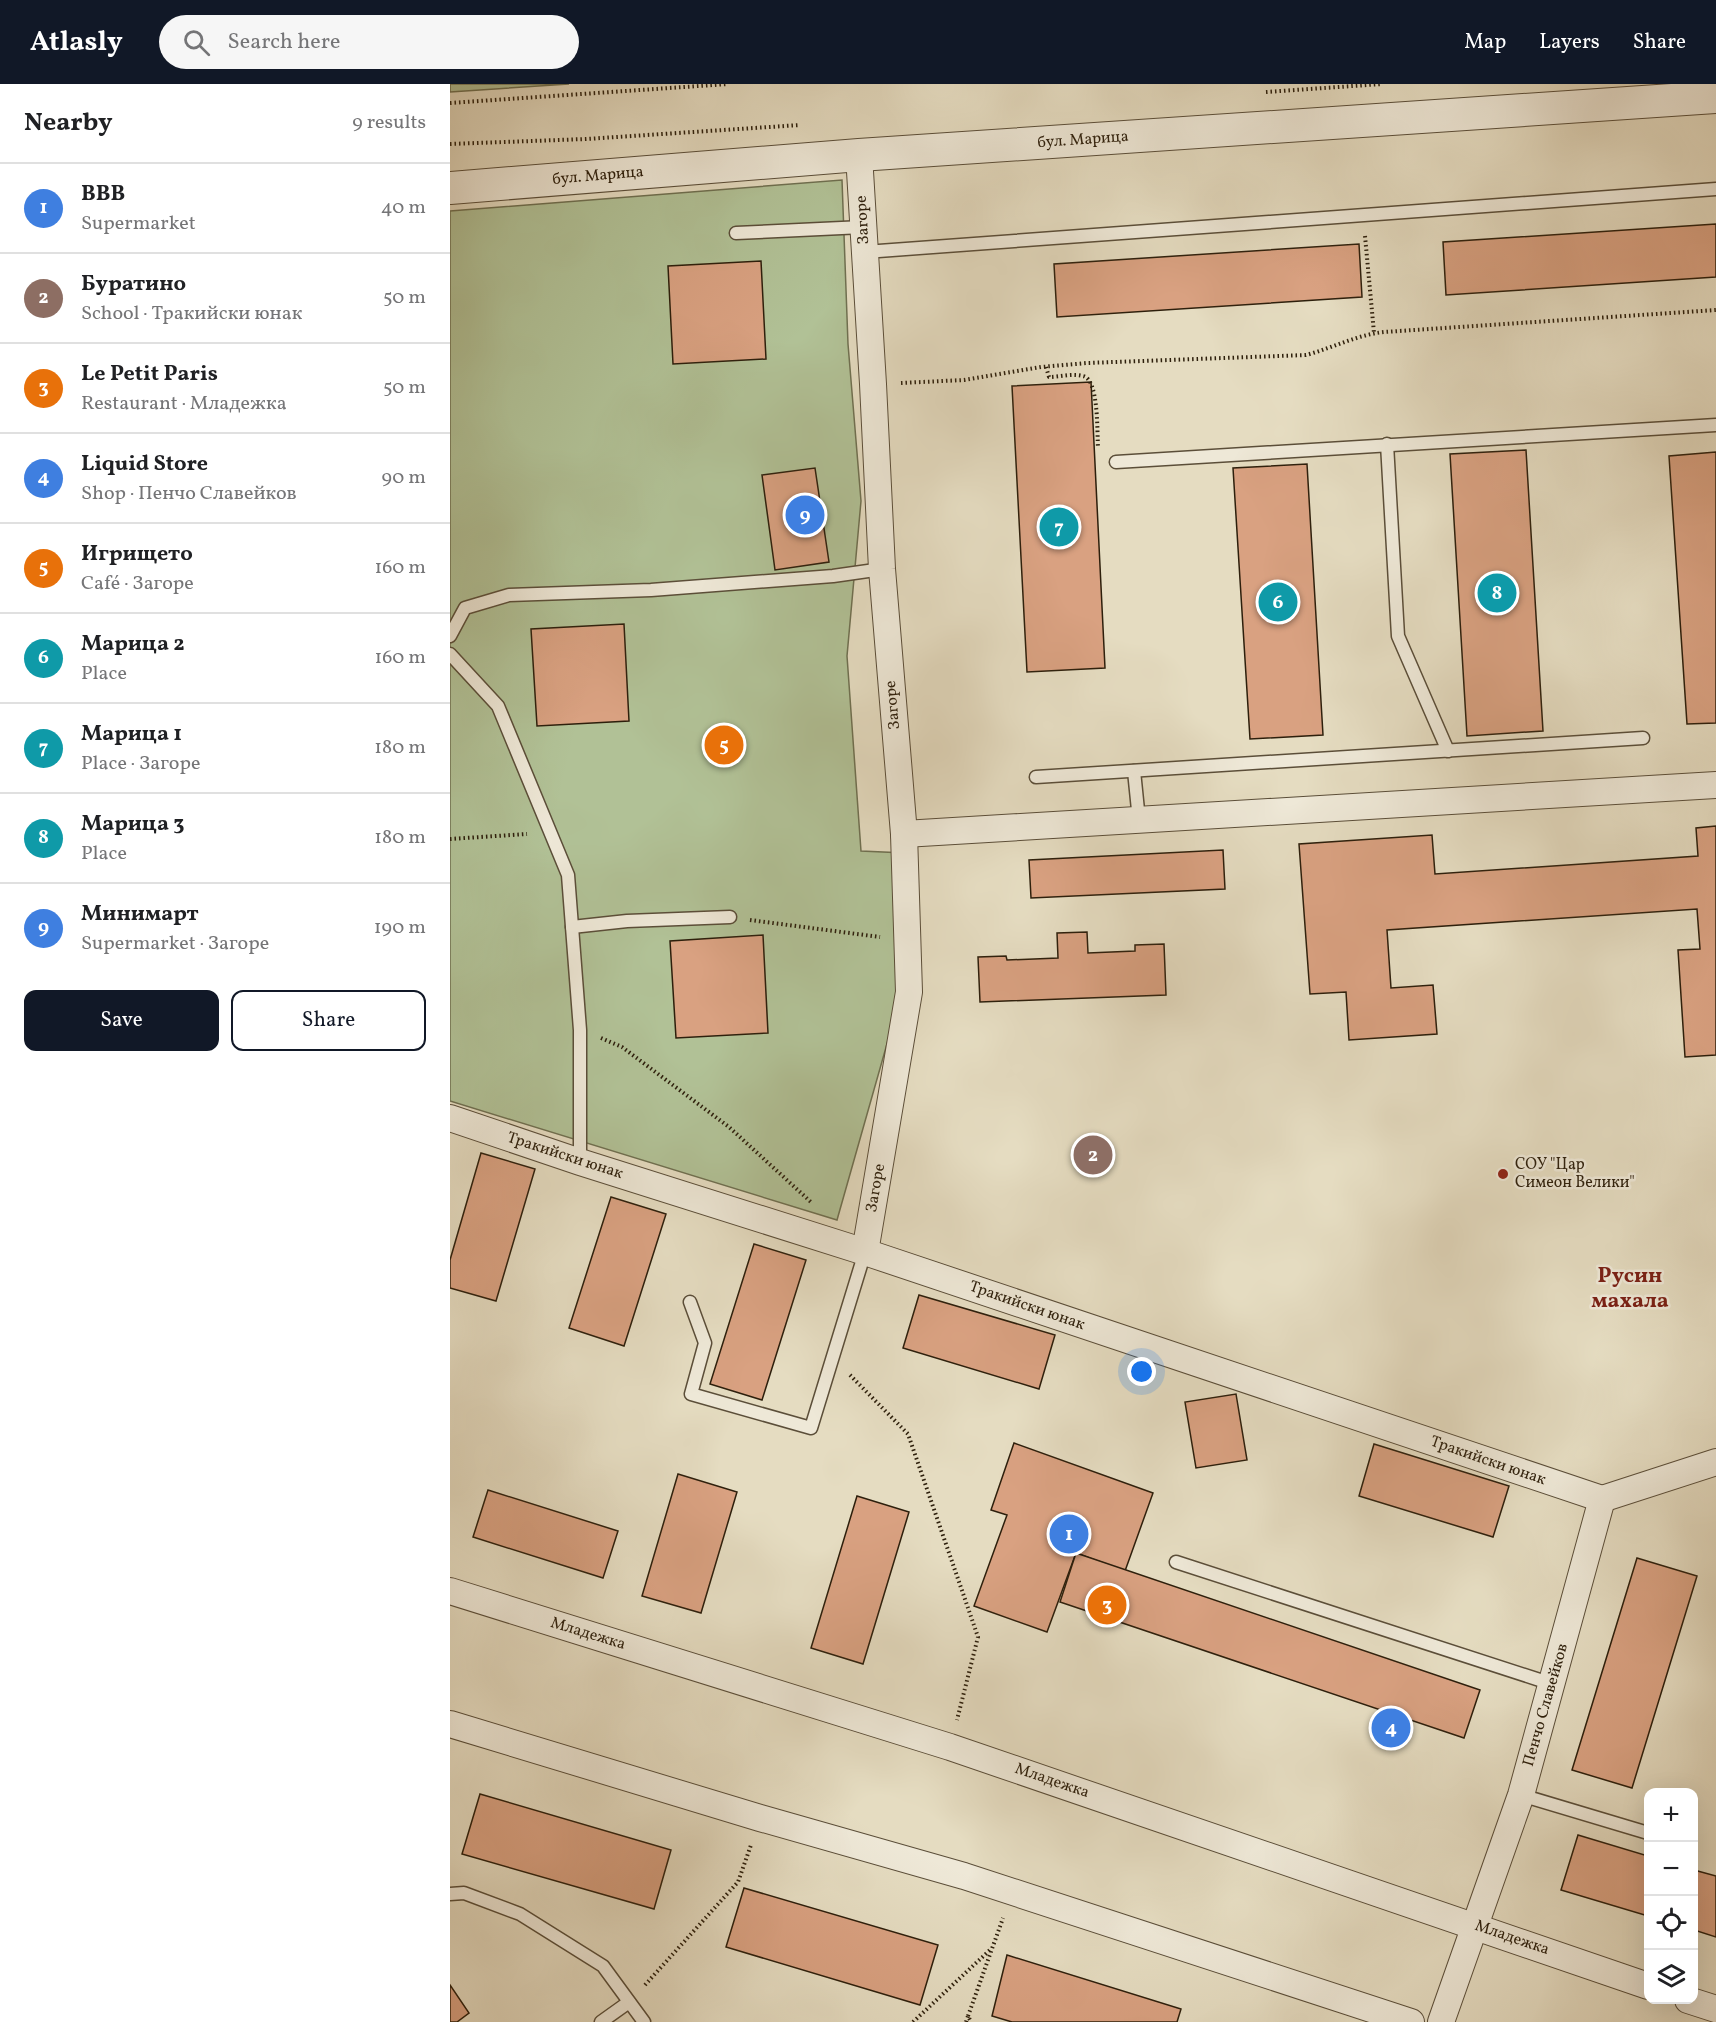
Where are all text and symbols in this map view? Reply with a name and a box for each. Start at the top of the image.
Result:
search box [159,15,579,69]
text: Atlasly [30,23,123,62]
icon: search [180,26,213,59]
text: Search here [228,27,340,58]
text: Map [1464,28,1506,57]
text: Layers [1539,28,1600,57]
text: Share [1633,28,1686,57]
text: Nearby [24,105,113,141]
text: 9 results [352,109,426,137]
street label: бул. Марица [1037,126,1129,154]
street label: бул. Марица [552,161,644,191]
text: ВВВ [81,179,125,210]
text: 1 [39,194,48,222]
text: 40 m [381,194,426,222]
street label: Загоре [851,195,875,245]
text: Supermarket [81,210,196,238]
text: Буратино [81,269,186,300]
text: 2 [38,284,49,312]
text: 50 m [383,284,426,312]
text: School · Тракийски юнак [81,300,302,328]
text: Le Petit Paris [81,359,218,390]
text: 3 [38,374,49,402]
text: 50 m [383,374,426,402]
text: Restaurant · Младежка [81,390,287,418]
text: Liquid Store [81,449,208,480]
text: 4 [37,464,50,492]
text: 90 m [382,464,426,492]
text: Shop · Пенчо Славейков [81,480,297,508]
pin: 9 [786,492,824,538]
pin: 7 [1040,504,1078,550]
text: Игрището [81,539,193,570]
text: 5 [39,554,48,582]
text: 160 m [374,554,426,582]
text: Café · Загоре [81,570,194,598]
pin: 8 [1478,570,1516,616]
pin: 6 [1258,580,1298,624]
text: Марица 2 [81,629,185,660]
text: 6 [38,644,49,672]
text: 160 m [374,644,426,672]
text: Place [81,660,127,688]
street label: Загоре [880,680,906,730]
text: Марица 1 [81,719,182,750]
pin: 5 [704,722,744,768]
text: 7 [39,734,48,762]
text: 180 m [374,734,426,762]
text: Place · Загоре [81,750,200,778]
text: Марица 3 [81,809,185,840]
text: 8 [38,824,49,852]
text: 180 m [374,824,426,852]
text: Place [81,840,127,868]
text: Минимарт [81,899,199,930]
text: 9 [38,914,49,942]
text: 190 m [374,914,426,942]
text: Supermarket · Загоре [81,930,269,958]
button: Save [24,990,219,1051]
button: Share [231,990,426,1051]
street label: Тракийски юнак [504,1127,626,1185]
pin: 2 [1074,1132,1112,1178]
place label: СОУ "Цар Симеон Велики" [1515,1154,1635,1194]
street label: Загоре [861,1162,891,1214]
marker: СОУ "Цар Симеон Велики" [1496,1167,1510,1181]
district label: Русин махала [1591,1261,1669,1317]
street label: Тракийски юнак [966,1276,1088,1336]
your location [1127,1357,1156,1386]
street label: Тракийски юнак [1427,1431,1549,1491]
pin: 1 [1050,1512,1088,1556]
pin: 3 [1088,1582,1126,1628]
street label: Младежка [548,1612,628,1656]
street label: Пенчо Славейков [1518,1641,1574,1769]
pin: 4 [1372,1706,1410,1750]
street label: Младежка [1012,1758,1092,1804]
map controls [1644,1788,1698,2004]
button: + [1644,1788,1698,1842]
button: − [1644,1842,1698,1896]
button: locate [1644,1896,1698,1950]
street label: Младежка [1472,1915,1552,1961]
button: layers [1644,1950,1698,2004]

